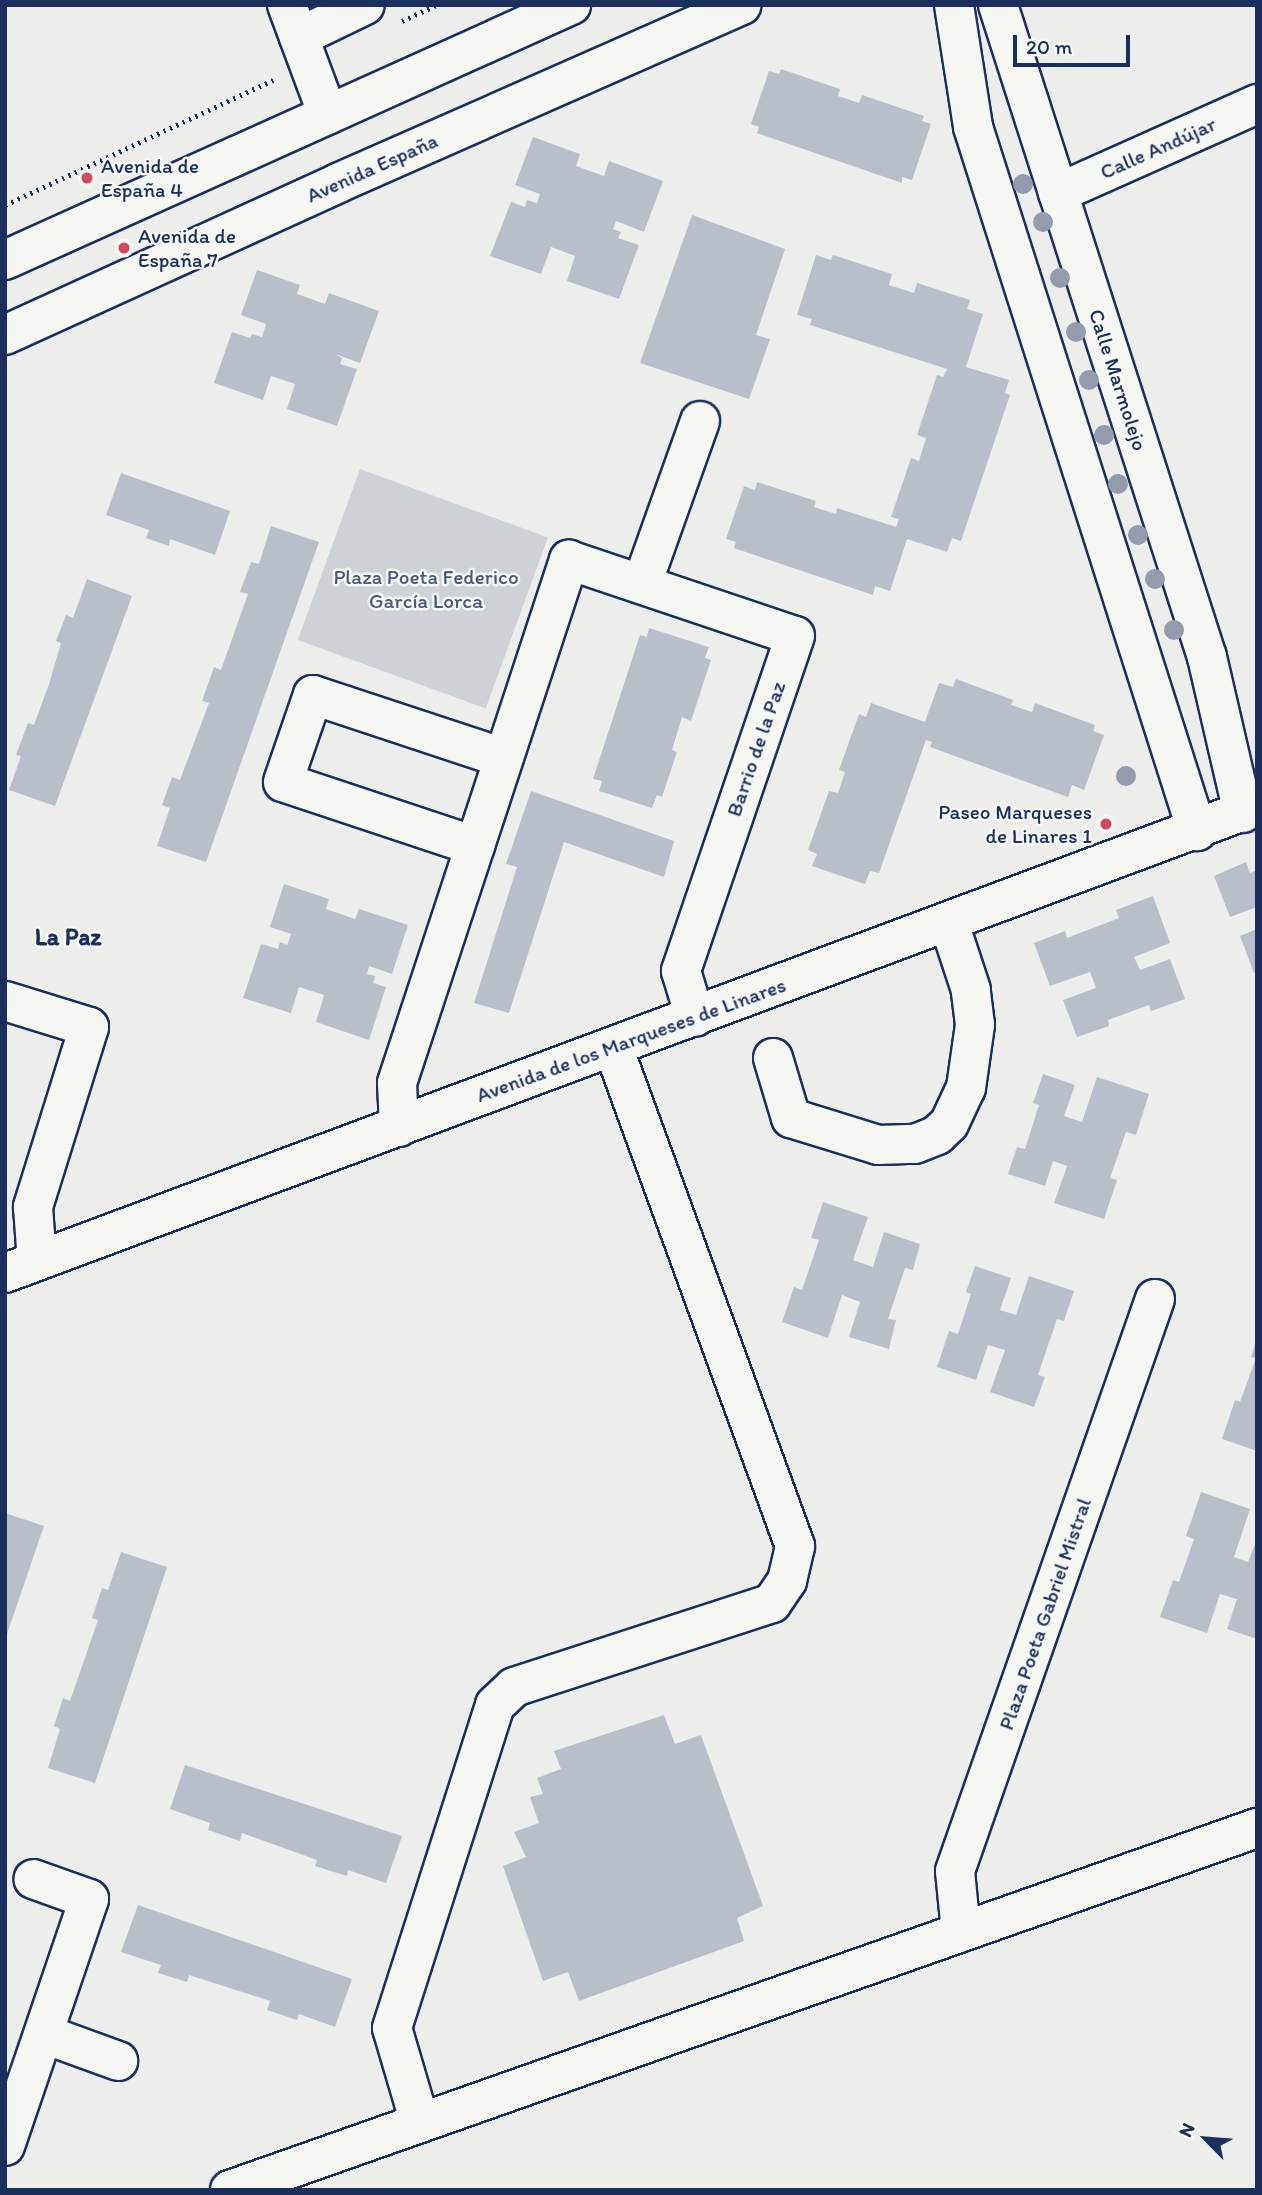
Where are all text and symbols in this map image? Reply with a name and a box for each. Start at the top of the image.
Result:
scale bar [1017,21,1134,65]
text: 20 m [1026,34,1072,59]
street label: Calle Andújar [1096,111,1220,185]
street label: Avenida España [303,128,441,208]
place label: Avenida de España 4 [101,153,199,203]
marker: Avenida de España 4 [79,170,95,186]
place label: Avenida de España 7 [138,223,236,273]
marker: Avenida de España 7 [116,240,132,256]
street label: Calle Marmolejo [1083,306,1153,454]
park label: Plaza Poeta Federico García Lorca [334,564,518,614]
street label: Barrio de la Paz [721,678,791,820]
place label: Paseo Marqueses de Linares 1 [938,799,1092,849]
marker: Paseo Marqueses de Linares 1 [1098,816,1114,832]
district label: La Paz [35,923,101,951]
street label: Avenida de los Marqueses de Linares [473,972,789,1108]
street label: Plaza Poeta Gabriel Mistral [993,1495,1097,1733]
north arrow [1171,2104,1241,2174]
text: N [1173,2119,1200,2141]

